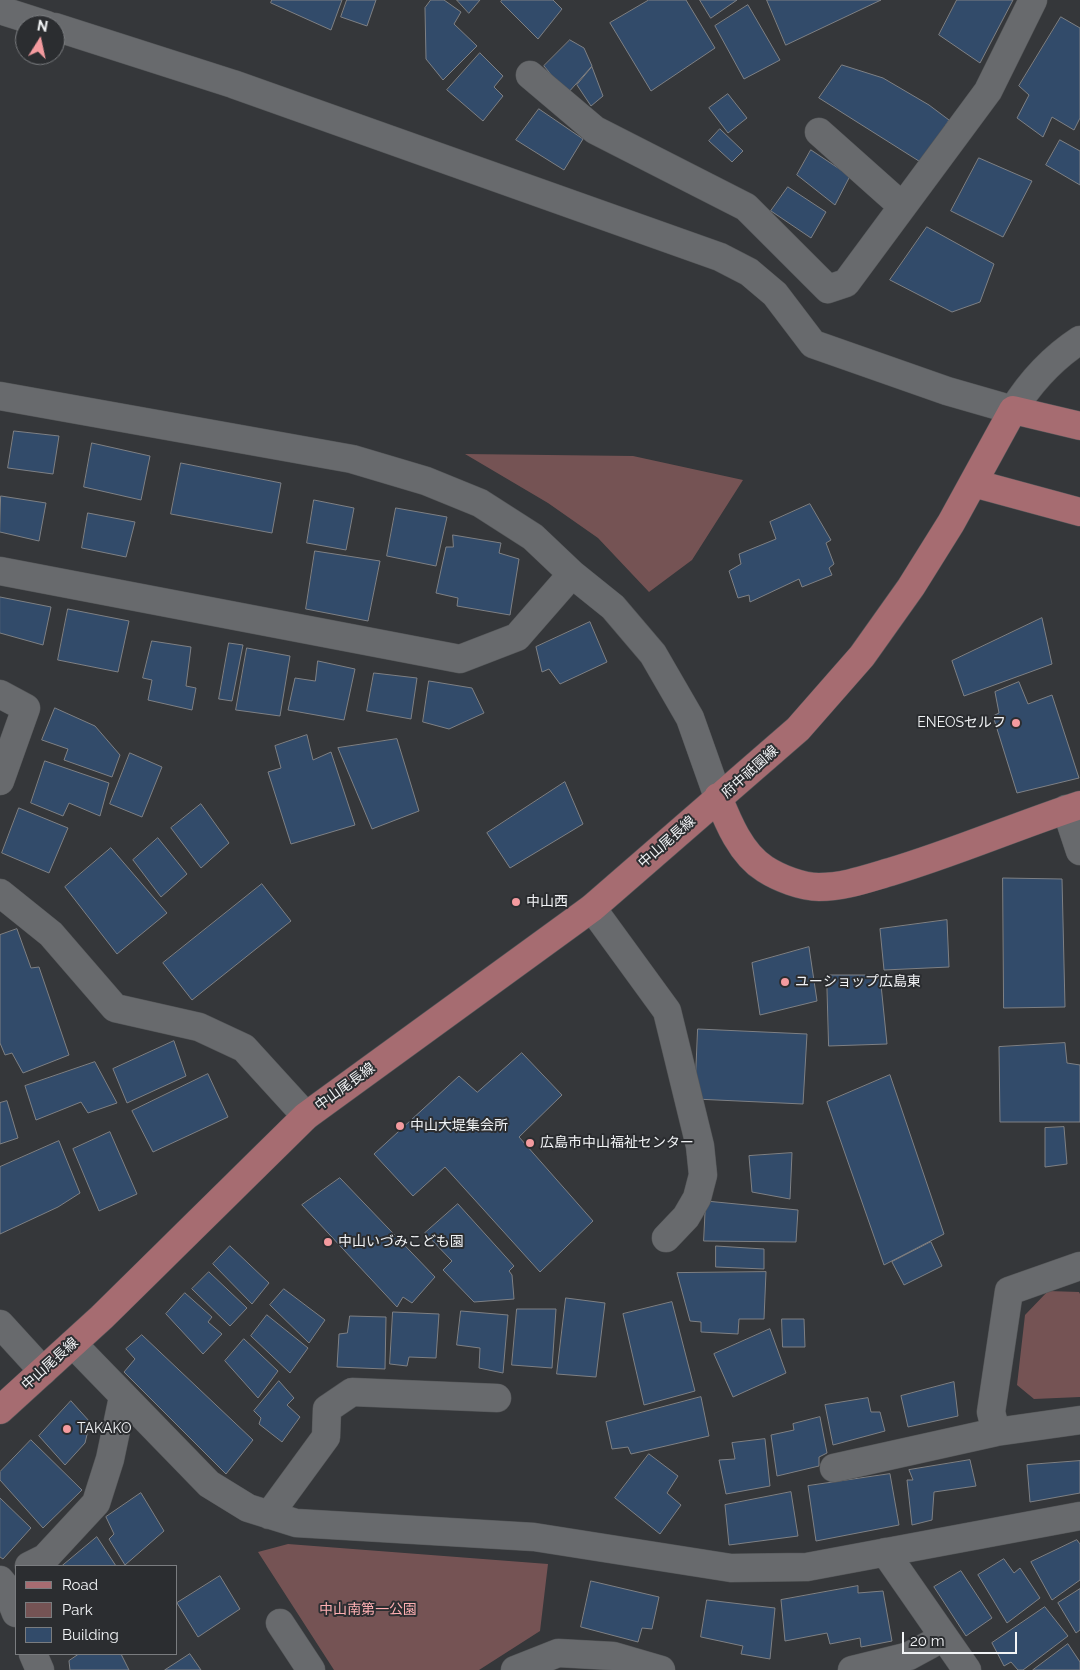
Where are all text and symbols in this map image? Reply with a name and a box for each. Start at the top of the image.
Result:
north arrow [15,15,65,65]
text: N [36,17,49,35]
place label: ENEOSセルフ [917,715,1006,731]
marker: ENEOSセルフ [1010,717,1022,729]
street label: 府中祇園線 [718,742,782,802]
street label: 中山尾長線 [635,813,699,871]
place label: 中山西 [526,894,568,910]
marker: 中山西 [510,896,522,908]
place label: ユーショップ広島東 [795,974,921,990]
marker: ユーショップ広島東 [779,976,791,988]
street label: 中山尾長線 [312,1060,378,1114]
place label: 中山大堤集会所 [410,1118,508,1134]
marker: 中山大堤集会所 [394,1120,406,1132]
place label: 広島市中山福祉センター [540,1135,694,1151]
marker: 広島市中山福祉センター [524,1137,536,1149]
place label: 中山いづみこども園 [338,1234,464,1250]
marker: 中山いづみこども園 [322,1236,334,1248]
street label: 中山尾長線 [18,1334,82,1394]
place label: TAKAKO [77,1421,131,1437]
marker: TAKAKO [61,1423,73,1435]
legend [15,1565,178,1655]
text: Road [62,1576,98,1594]
text: Park [62,1601,93,1619]
park label: 中山南第一公園 [319,1602,417,1618]
scale bar [905,1622,1020,1654]
text: Building [62,1626,119,1644]
text: 20 m [910,1632,945,1650]

